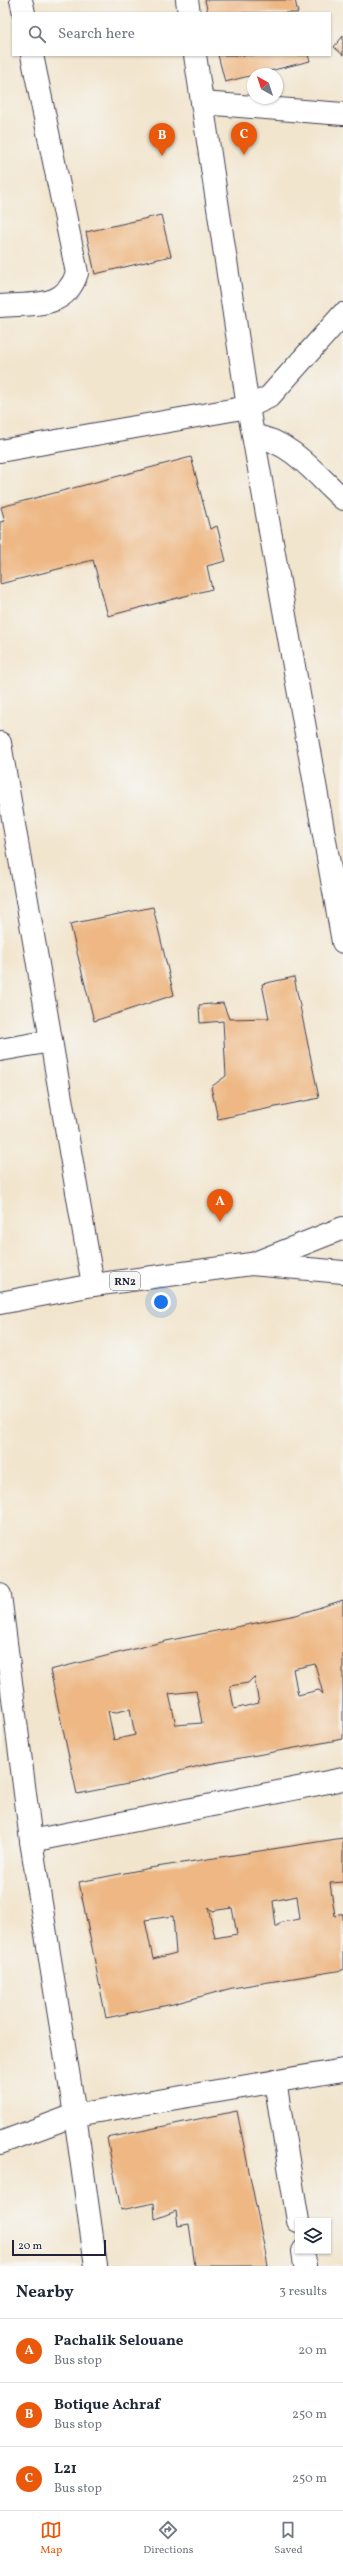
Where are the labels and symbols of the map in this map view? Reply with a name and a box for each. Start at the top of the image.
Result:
north arrow [247,68,283,104]
pin: C [231,122,257,155]
pin: B [149,123,175,156]
pin: A [207,1189,233,1222]
road number: RN2 [110,1272,140,1290]
your location [151,1292,171,1312]
scale bar [12,2238,106,2257]

